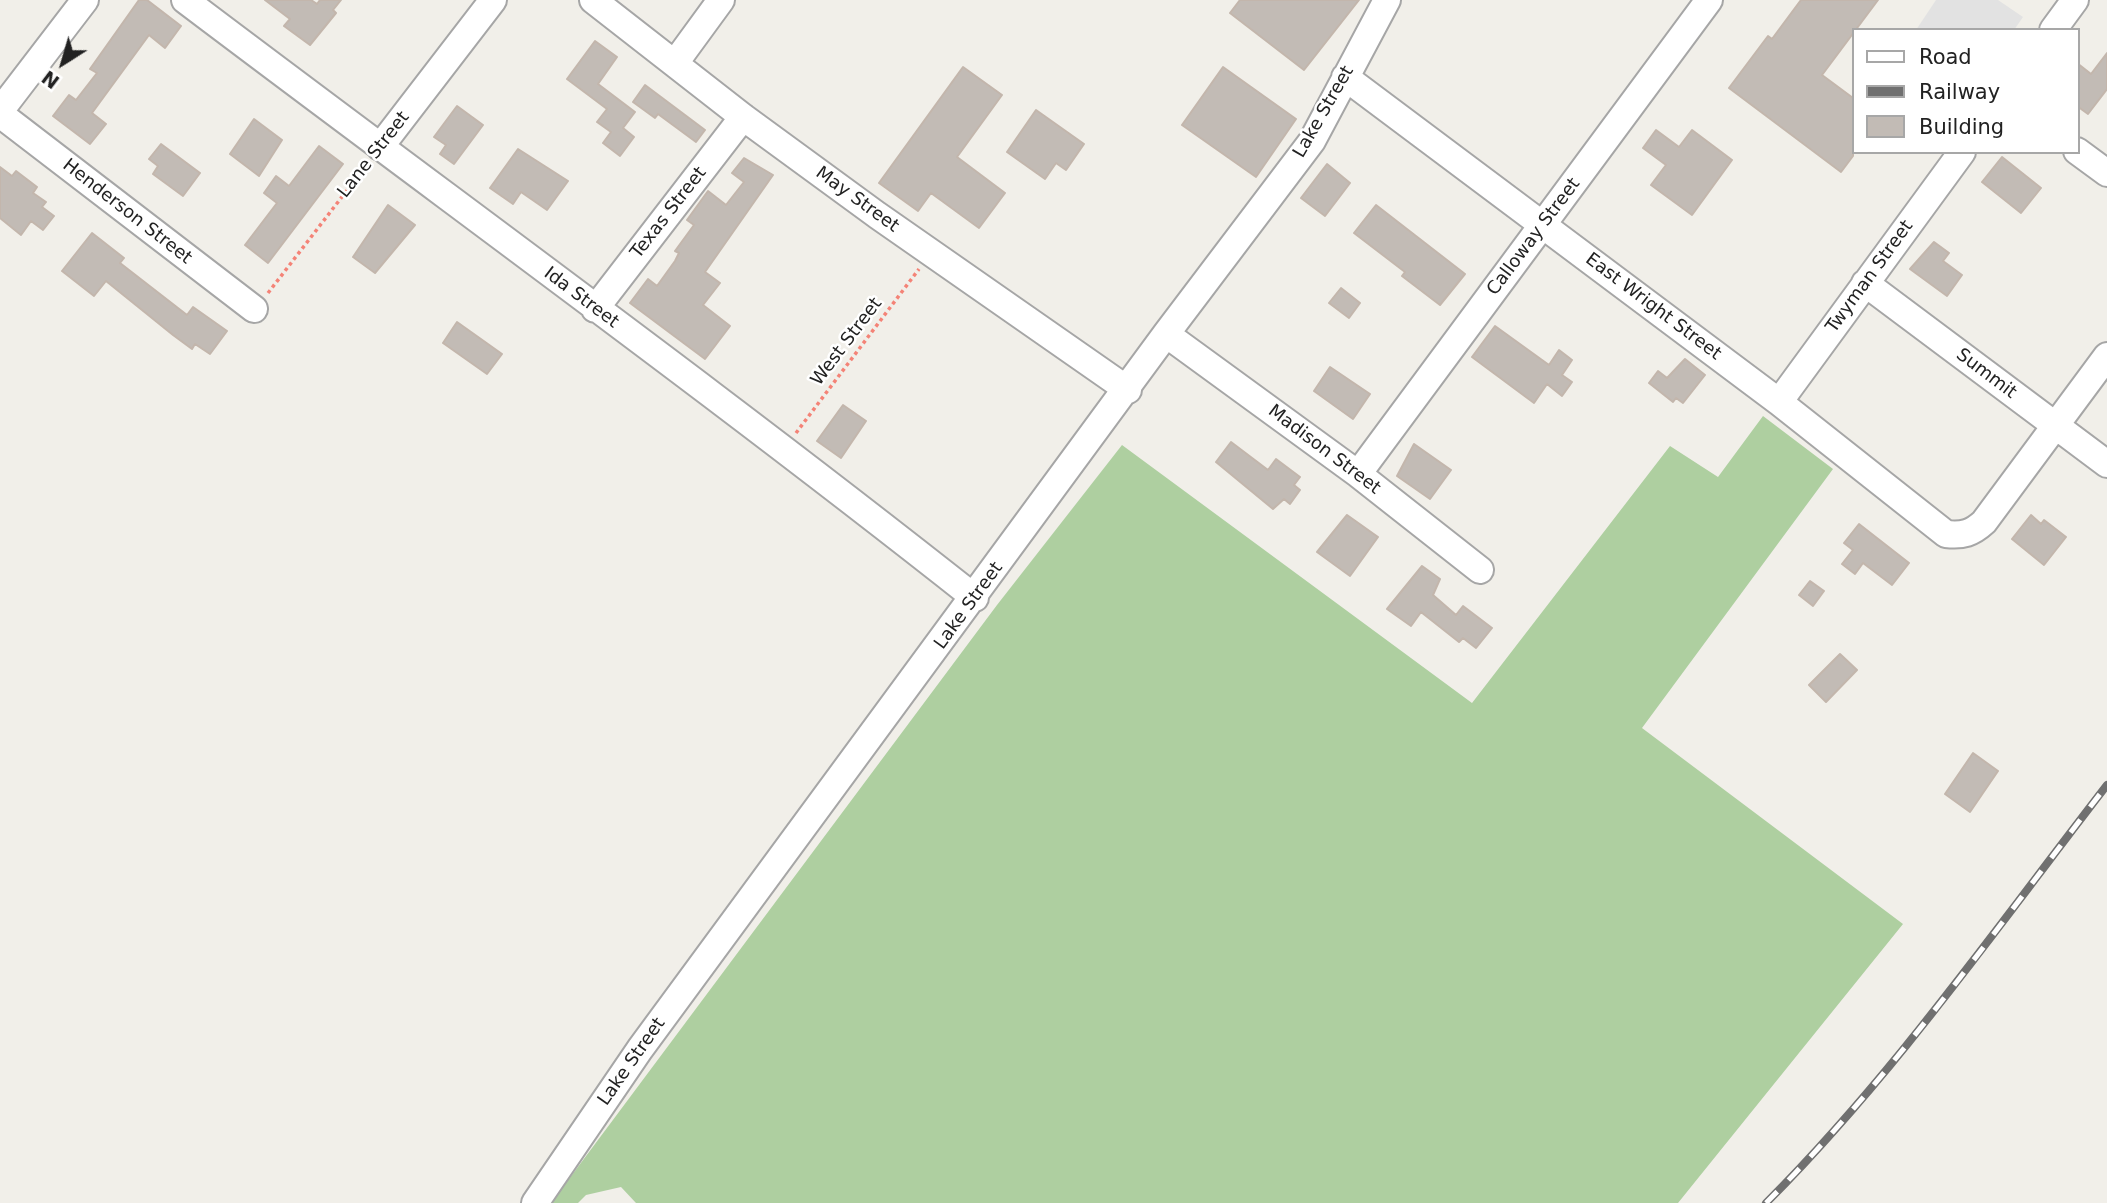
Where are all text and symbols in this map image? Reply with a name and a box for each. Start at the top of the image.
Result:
north arrow [28,28,98,98]
legend [1852,28,2079,154]
text: Road [1919,45,1972,69]
street label: Lake Street [1289,62,1359,162]
text: N [37,66,63,93]
text: Railway [1919,80,2000,104]
street label: Lane Street [333,107,415,203]
text: Building [1919,115,2004,139]
street label: Henderson Street [58,155,196,269]
street label: Texas Street [627,163,711,263]
street label: May Street [811,163,903,237]
street label: Calloway Street [1483,174,1585,300]
street label: Twyman Street [1822,217,1918,337]
street label: East Wright Street [1581,249,1725,365]
street label: Ida Street [539,263,623,333]
street label: West Street [807,294,887,390]
street label: Summit [1952,344,2020,404]
street label: Madison Street [1264,401,1384,499]
street label: Lake Street [930,558,1008,654]
street label: Lake Street [594,1014,670,1110]

